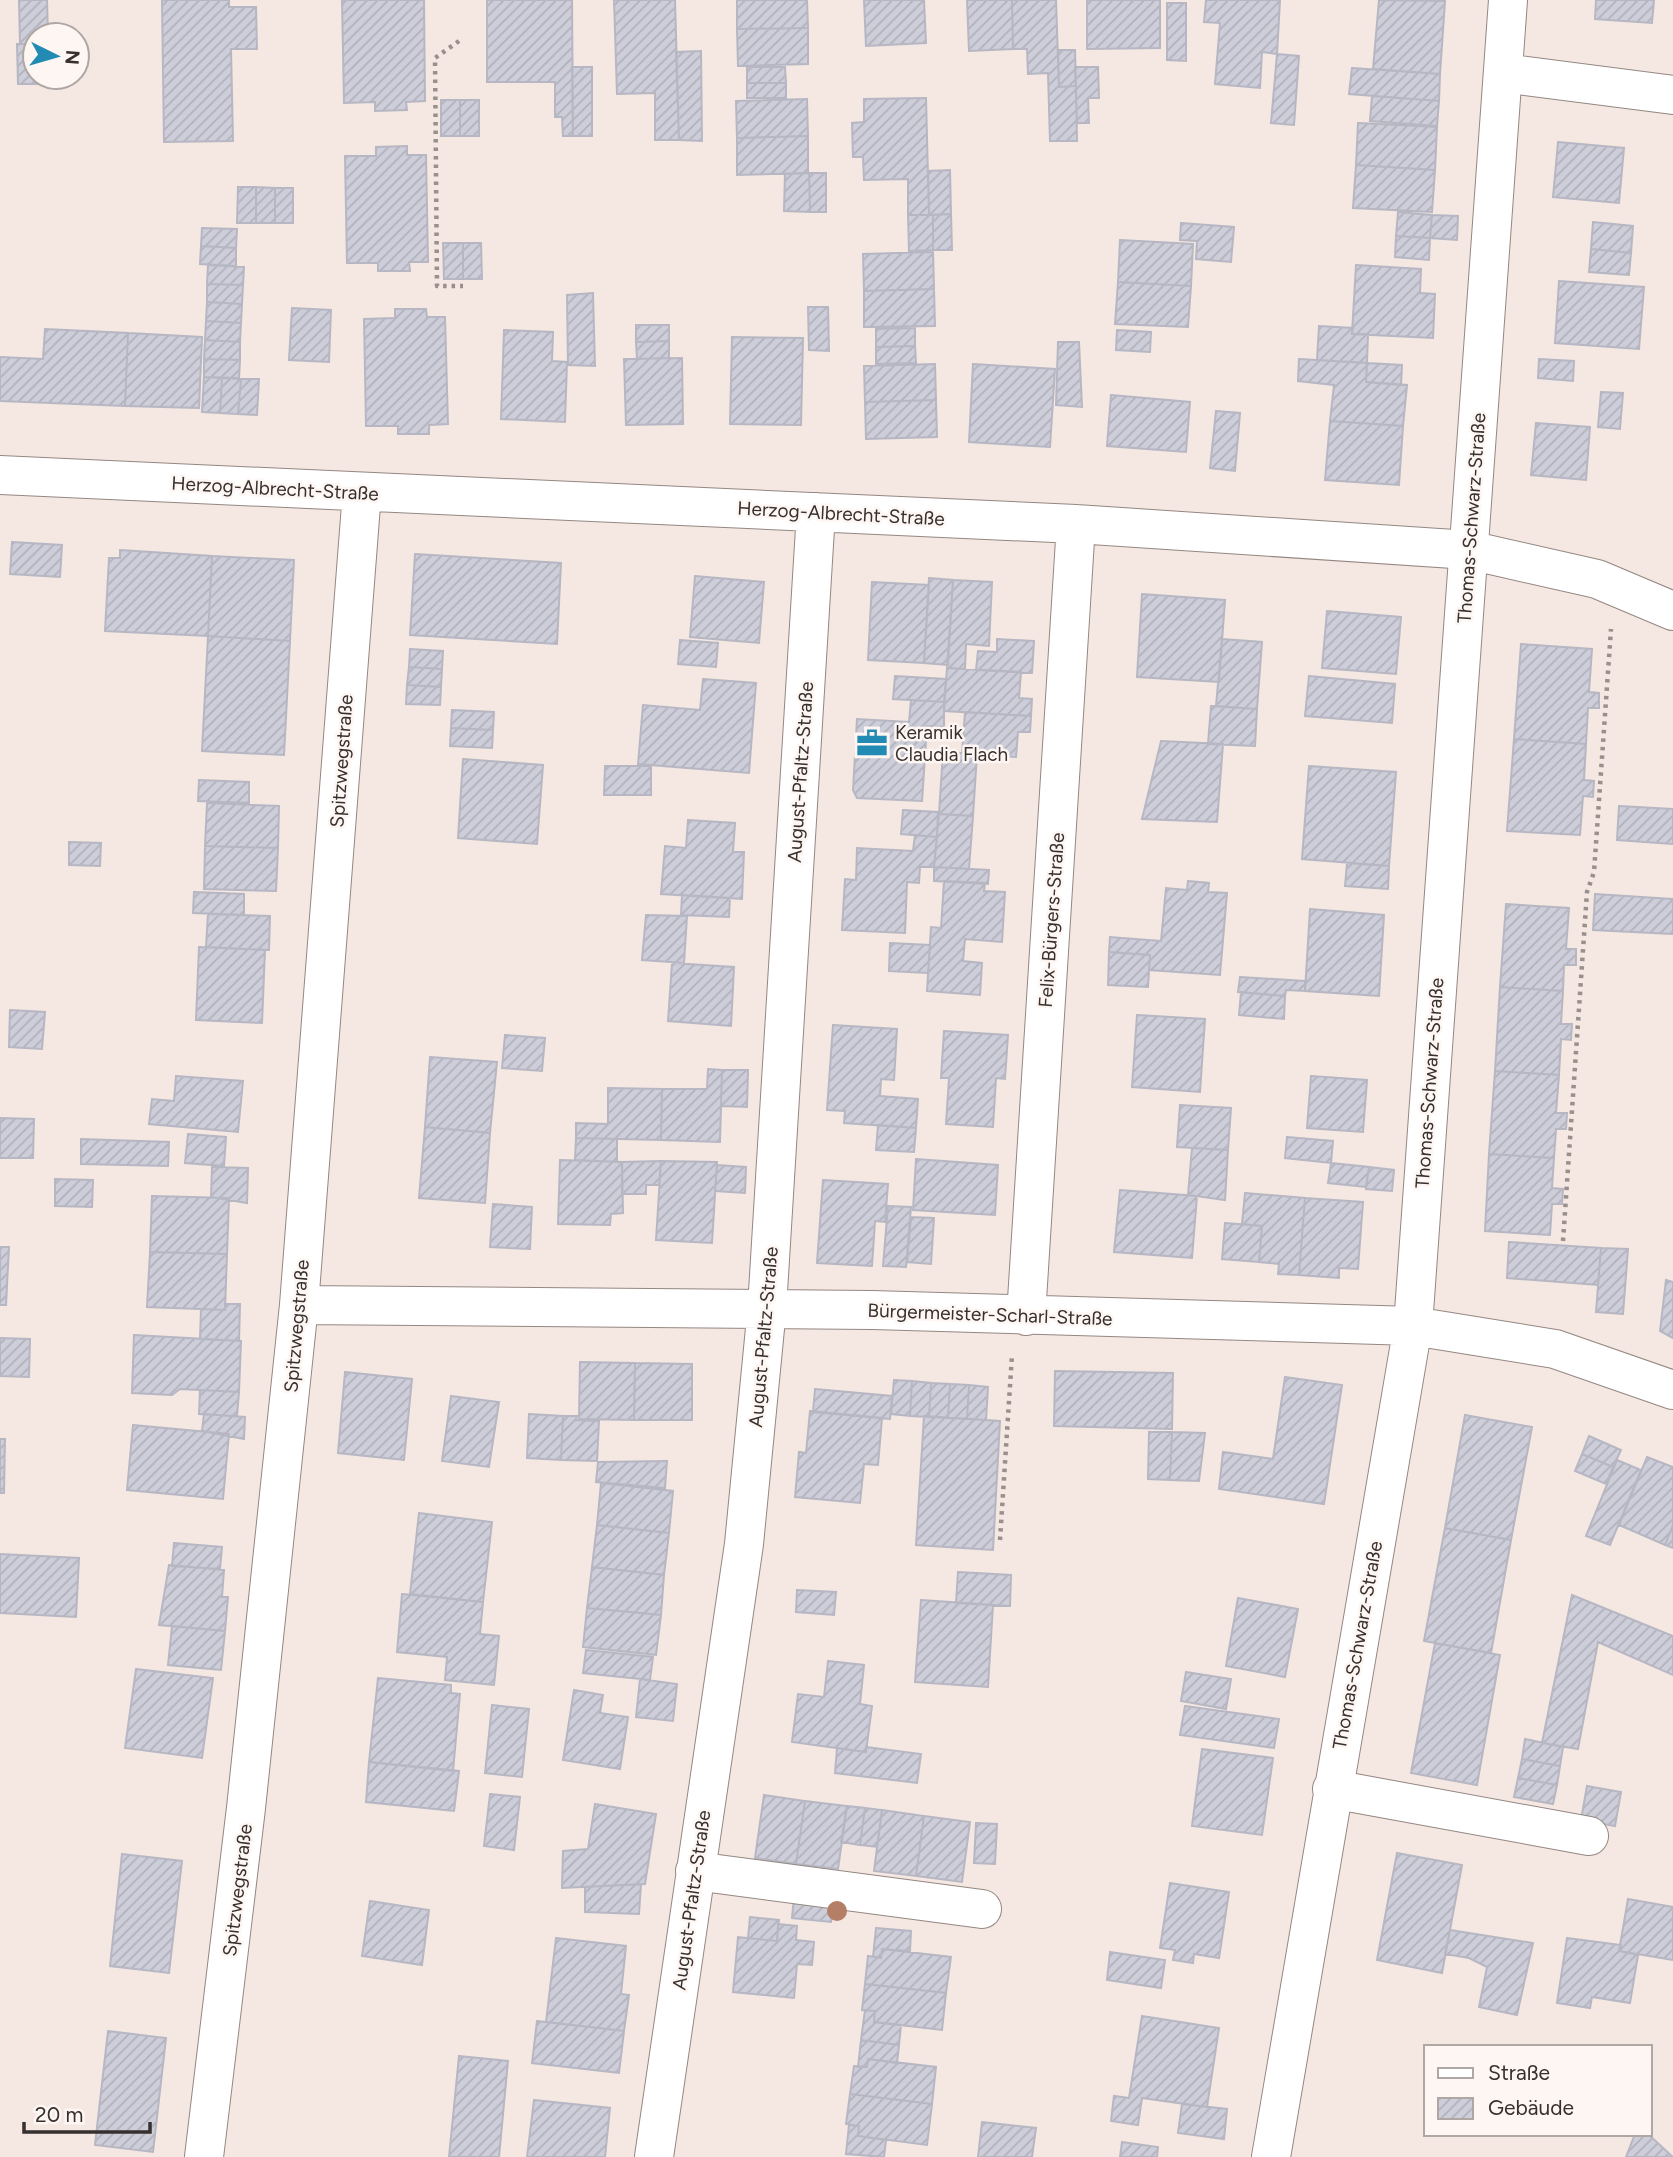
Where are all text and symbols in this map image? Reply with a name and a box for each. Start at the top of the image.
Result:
north arrow [21,21,91,91]
text: N [60,49,85,66]
street label: Thomas-Schwarz-Straße [1453,412,1490,624]
street label: Herzog-Albrecht-Straße [171,472,379,505]
street label: Herzog-Albrecht-Straße [737,497,945,530]
street label: August-Pfaltz-Straße [783,681,818,863]
street label: Spitzwegstraße [325,694,358,828]
place label: Keramik Claudia Flach [895,721,1008,766]
office icon: Keramik Claudia Flach [855,726,889,760]
street label: Felix-Bürgers-Straße [1034,832,1069,1008]
street label: Thomas-Schwarz-Straße [1411,977,1448,1189]
street label: August-Pfaltz-Straße [744,1246,783,1428]
street label: Spitzwegstraße [279,1259,314,1393]
street label: Bürgermeister-Scharl-Straße [867,1299,1113,1330]
street label: Thomas-Schwarz-Straße [1328,1539,1387,1751]
street label: August-Pfaltz-Straße [667,1809,716,1992]
street label: Spitzwegstraße [218,1823,257,1958]
legend [1424,2045,1652,2136]
text: Straße [1488,2060,1550,2085]
scale bar [24,2090,150,2134]
text: Gebäude [1488,2095,1574,2120]
text: 20 m [35,2102,83,2127]

